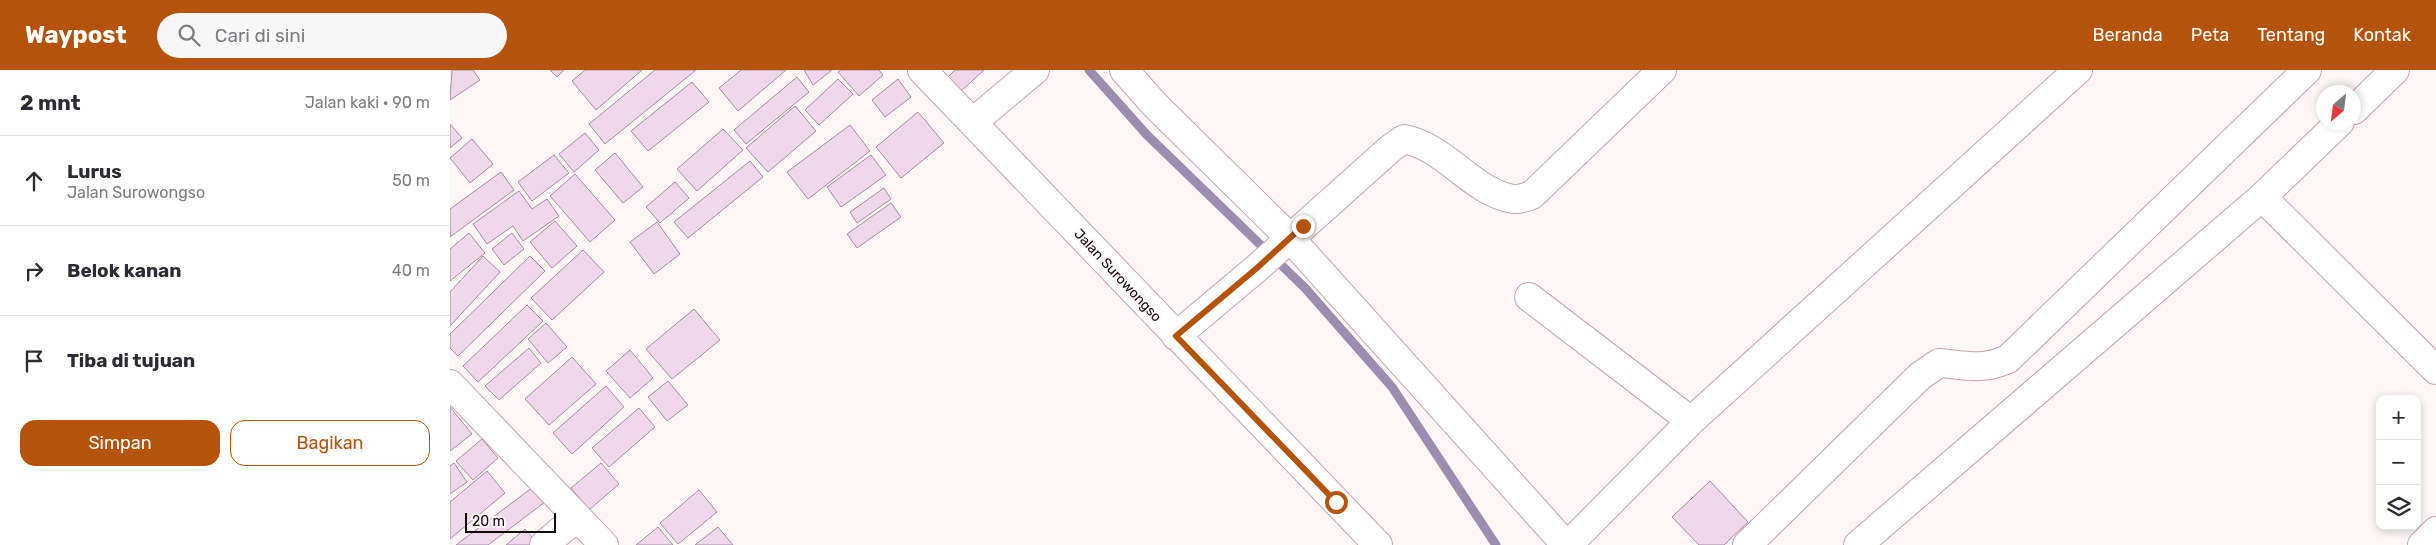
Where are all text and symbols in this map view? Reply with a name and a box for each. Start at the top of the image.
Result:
search box [157,13,507,58]
text: Waypost [25,21,127,49]
icon: search [175,21,203,49]
text: Cari di sini [215,24,305,47]
text: Beranda [2092,24,2163,46]
text: Peta [2191,24,2229,46]
text: Tentang [2257,24,2325,46]
text: Kontak [2353,24,2411,46]
north arrow [2316,85,2361,130]
text: 2 mnt [20,90,81,115]
text: Jalan kaki · 90 m [305,93,430,112]
text: Lurus [67,160,122,183]
icon: ahead [20,167,48,195]
text: 50 m [392,171,430,190]
text: Jalan Surowongso [67,183,205,202]
route end [1292,215,1315,238]
street label: Jalan Surowongso [1070,225,1165,325]
icon: right [20,257,48,285]
text: Belok kanan [67,259,182,282]
text: 40 m [392,261,430,280]
icon: arrive [20,347,48,375]
text: Tiba di tujuan [67,349,195,372]
map controls [2376,395,2421,530]
button: + [2376,395,2421,440]
button: Simpan [20,420,220,466]
button: Bagikan [230,420,430,466]
button: − [2376,440,2421,485]
button: layers [2376,485,2421,530]
route start [1325,491,1348,514]
scale bar [465,510,556,533]
text: 20 m [472,513,505,530]

